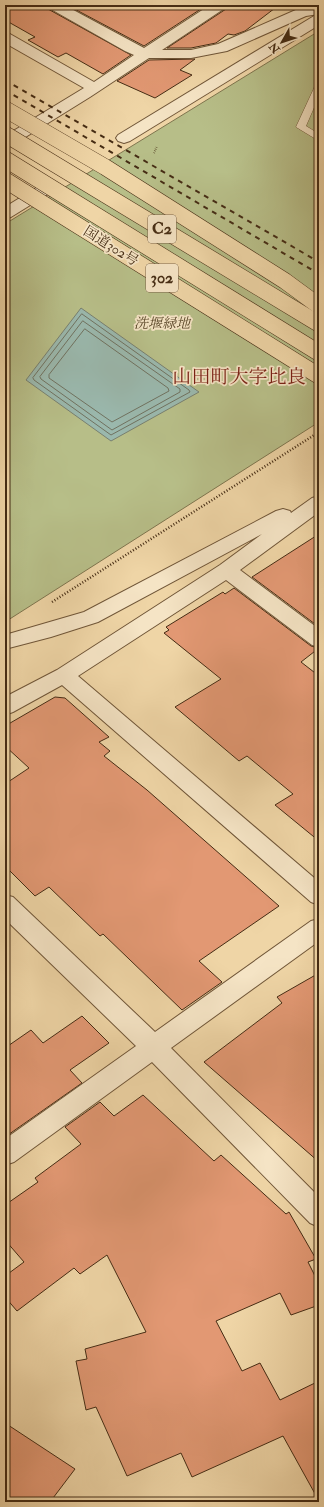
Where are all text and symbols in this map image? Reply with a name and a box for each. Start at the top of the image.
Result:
north arrow [262,22,302,62]
text: N [266,39,283,57]
road number: C2 [148,215,176,243]
street label: 国道302号 [80,222,142,270]
road number: 302 [146,264,178,292]
park label: 洗堰緑地 [134,315,192,332]
district label: 山田町大字比良 [172,365,306,389]

